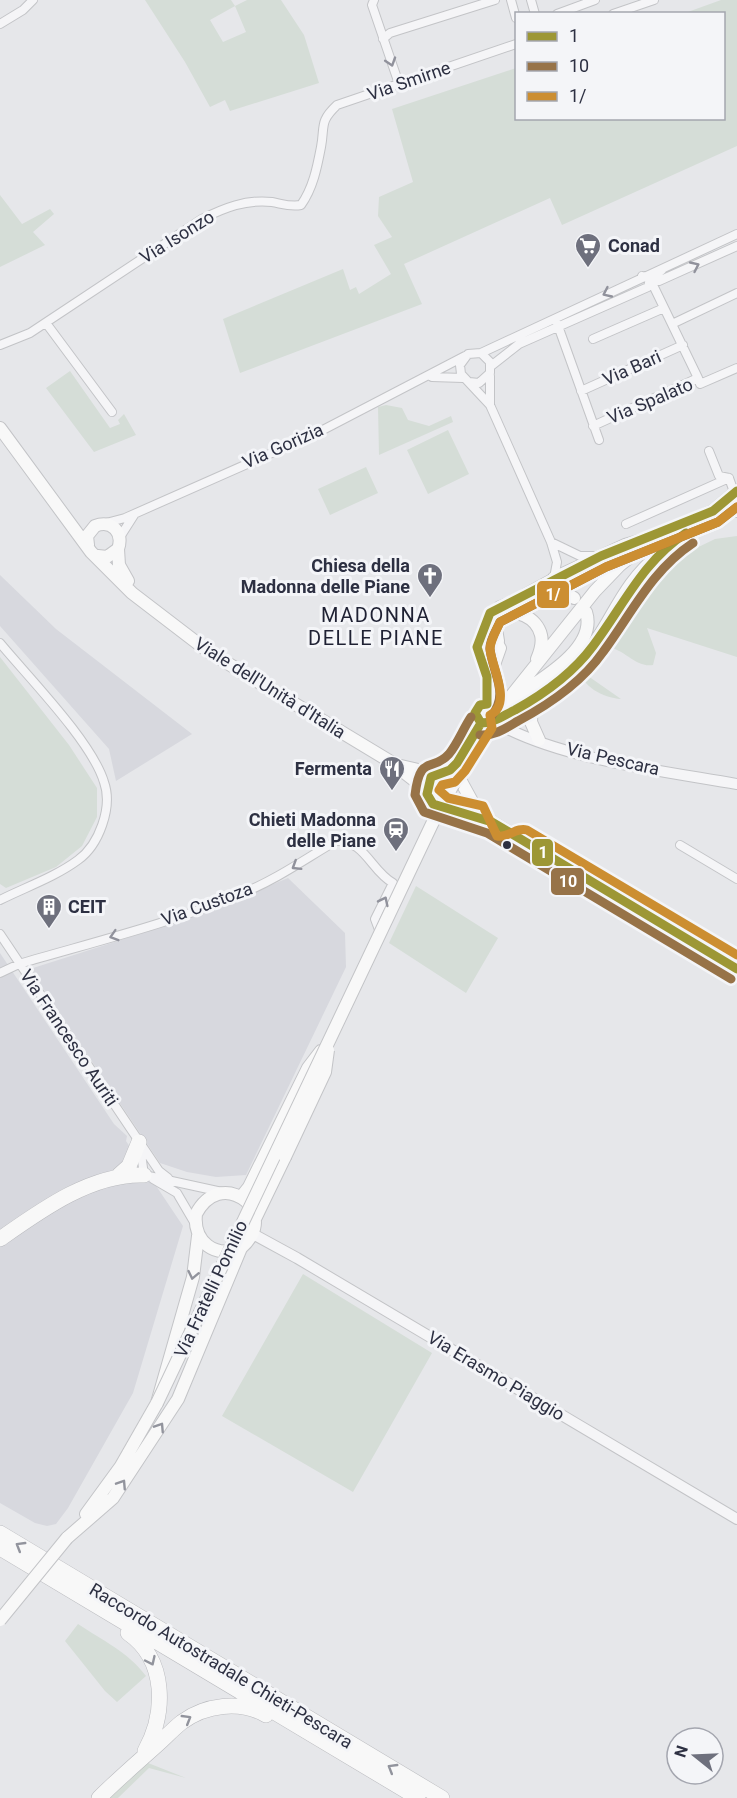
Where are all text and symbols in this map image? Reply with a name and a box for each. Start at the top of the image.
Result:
legend [515,12,725,120]
text: 1 [569,25,579,46]
text: 10 [569,55,589,76]
one-way arrow [384,56,396,67]
street label: Via Smirne [365,57,453,105]
text: 1/ [569,85,587,106]
street label: Via Isonzo [136,206,218,268]
supermarket icon: Conad [573,231,603,269]
place label: Conad [608,235,660,256]
one-way arrow [688,261,699,273]
one-way arrow [603,285,614,297]
street label: Via Bari [599,345,664,390]
street label: Via Spalato [604,373,696,428]
street label: Via Gorizia [239,418,326,473]
place label: Chiesa della Madonna delle Piane [241,555,410,597]
church icon: Chiesa della Madonna delle Piane [415,561,445,599]
line badge: 1/ [536,580,570,609]
text: 1/ [545,585,561,604]
district label: MADONNA DELLE PIANE [308,603,444,650]
street label: Viale dell'Unità d'Italia [191,633,350,743]
street label: Via Pescara [565,738,662,779]
restaurant icon: Fermenta [377,754,407,792]
place label: Fermenta [295,758,372,779]
place label: Chieti Madonna delle Piane [249,809,376,851]
station icon: Chieti Madonna delle Piane [381,815,411,853]
line badge: 1 [531,838,554,867]
unlabelled marker [501,839,513,851]
text: 1 [538,843,548,862]
one-way arrow [292,859,302,871]
line badge: 10 [550,867,585,896]
text: 10 [559,872,577,891]
street label: Via Custoza [158,877,255,930]
building icon: CEIT [34,892,64,930]
place label: CEIT [68,896,106,917]
one-way arrow [377,896,388,907]
one-way arrow [109,929,120,941]
street label: Via Francesco Auriti [16,966,123,1110]
street label: Via Fratelli Pomilio [170,1217,252,1361]
one-way arrow [187,1269,200,1279]
street label: Via Erasmo Piaggio [424,1326,569,1425]
one-way arrow [152,1423,164,1433]
one-way arrow [115,1480,126,1491]
one-way arrow [16,1541,26,1553]
street label: Raccordo Autostradale Chieti-Pescara [86,1579,357,1753]
one-way arrow [144,1655,156,1666]
one-way arrow [181,1715,191,1727]
north arrow [665,1726,725,1786]
text: N [670,1743,692,1760]
one-way arrow [388,1764,398,1775]

